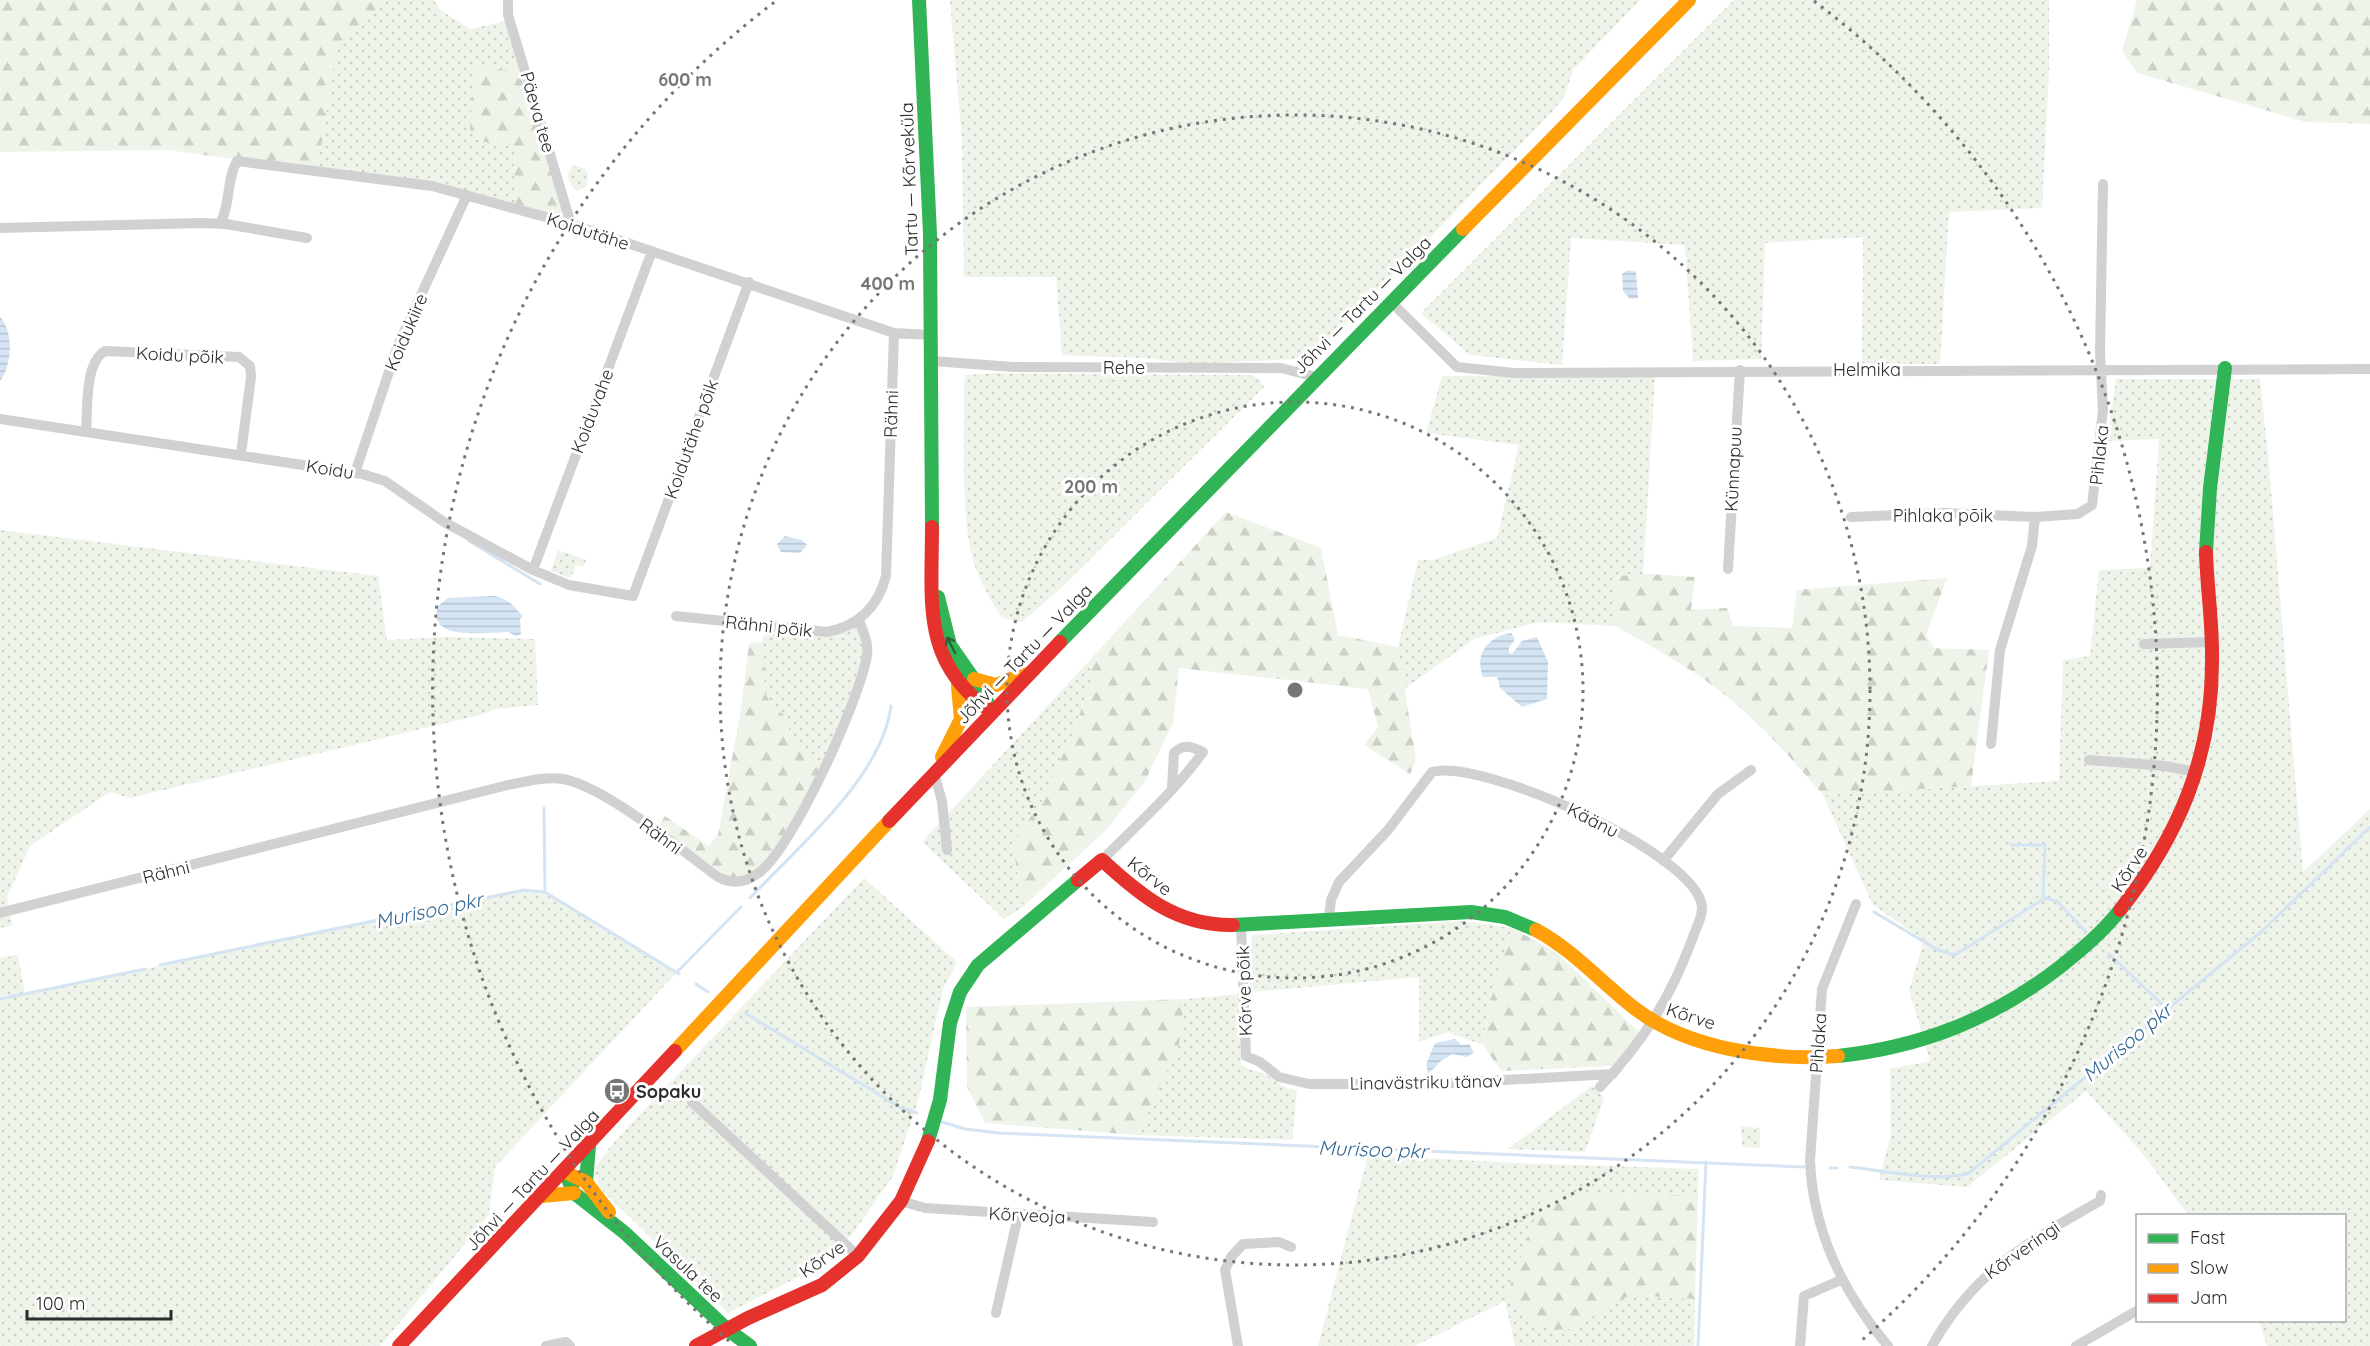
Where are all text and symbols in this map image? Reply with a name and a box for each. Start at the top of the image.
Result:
text: 600 m [658,68,712,91]
street label: Päeva tee [515,69,561,155]
street label: Tartu — Kõrveküla [895,102,923,256]
street label: Koidutähe [544,207,632,255]
street label: Jõhvi — Tartu — Valga [1288,231,1436,379]
text: 400 m [861,272,915,295]
street label: Koidukiire [379,290,433,374]
street label: Koidu põik [135,341,225,369]
street label: Rehe [1103,356,1145,379]
street label: Helmika [1833,358,1901,381]
street label: Koiduvahe [565,365,619,457]
street label: Koidutähe põik [659,376,723,502]
street label: Rähni [879,390,903,438]
street label: Pihlaka [2084,424,2114,486]
street label: Künnapuu [1719,426,1747,512]
street label: Koidu [305,454,355,484]
text: 200 m [1064,475,1118,498]
street label: Pihlaka põik [1893,504,1993,527]
street label: Jõhvi — Tartu — Valga [951,579,1097,729]
street label: Rähni põik [724,610,814,642]
one-way arrow [944,636,956,654]
centre of rings [1285,680,1305,700]
street label: Käänu [1563,797,1623,843]
street label: Rähni [635,813,687,859]
street label: Kõrve [2106,842,2152,896]
street label: Kõrve [1123,851,1177,901]
street label: Rähni [140,855,192,889]
water label: Murisoo pkr [373,886,487,934]
street label: Kõrve põik [1231,945,1257,1037]
water label: Murisoo pkr [2077,996,2179,1087]
street label: Kõrve [1663,997,1719,1035]
street label: Pihlaka [1804,1012,1832,1074]
street label: Linavästriku tänav [1350,1069,1502,1095]
bus stop icon: Sopaku [602,1076,632,1106]
place label: Sopaku [636,1080,701,1103]
street label: Jõhvi — Tartu — Valga [460,1104,604,1256]
water label: Murisoo pkr [1318,1135,1430,1163]
street label: Kõrveoja [988,1201,1066,1229]
legend [2136,1214,2346,1322]
street label: Kõrveringi [1980,1216,2064,1284]
text: Fast [2190,1226,2225,1249]
street label: Vasula tee [648,1231,728,1307]
street label: Kõrve [795,1235,849,1283]
text: Slow [2190,1256,2228,1279]
scale bar [27,1283,171,1321]
text: Jam [2190,1286,2228,1309]
text: 100 m [36,1292,85,1315]

